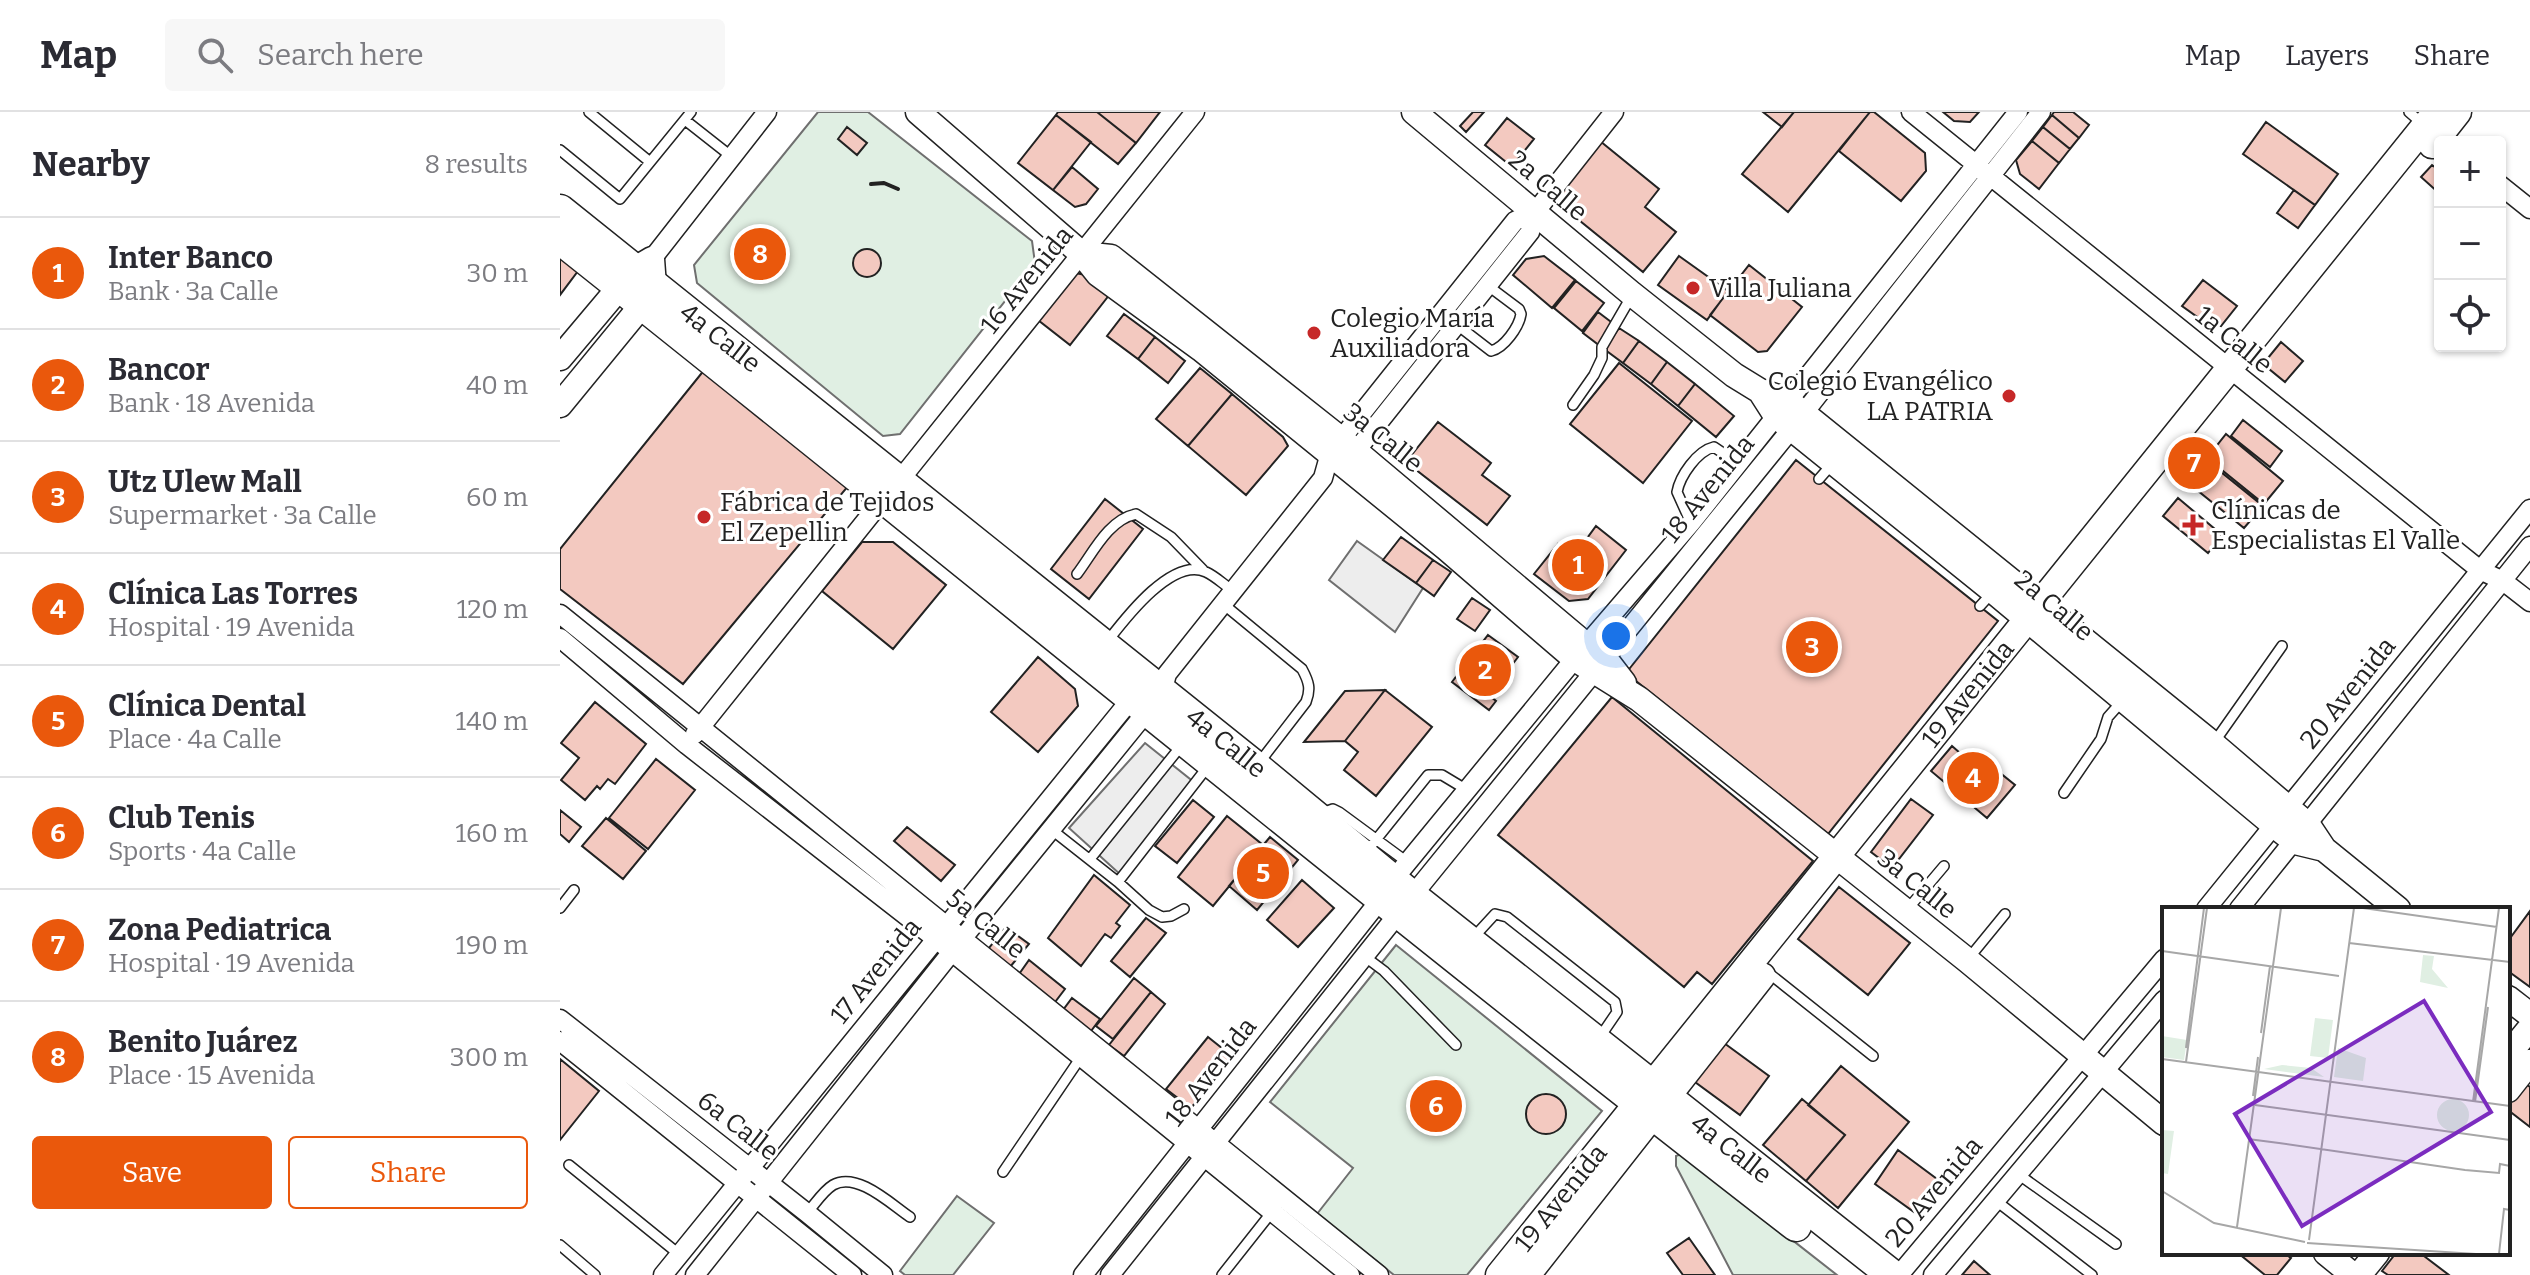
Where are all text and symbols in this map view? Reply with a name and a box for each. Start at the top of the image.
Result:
search box [165,19,725,91]
text: Map [40,32,117,78]
icon: search [193,33,237,77]
text: Search here [257,37,424,73]
text: Map [2184,39,2241,72]
text: Layers [2285,39,2369,72]
text: Share [2413,39,2490,72]
map controls [2434,136,2506,352]
button: + [2434,136,2506,208]
text: Nearby [32,144,150,185]
street label: 2a Calle [1502,144,1594,228]
text: 8 results [424,149,528,180]
button: − [2434,208,2506,280]
street label: 16 Avenida [974,220,1080,340]
pin: 8 [734,224,786,284]
text: Inter Banco [108,240,273,276]
text: 1 [52,258,64,289]
text: 30 m [467,258,528,289]
place label: Villa Juliana [1709,273,1852,304]
text: Bank · 3a Calle [108,276,279,307]
marker: Villa Juliana [1684,279,1702,297]
button: locate [2434,280,2506,352]
street label: 4a Calle [673,297,767,379]
street label: 1a Calle [2189,300,2279,380]
place label: Colegio María Auxiliadora [1330,303,1495,364]
marker: Colegio María Auxiliadora [1305,324,1323,342]
text: Bancor [108,352,210,388]
place label: Colegio Evangélico LA PATRIA [1768,366,1994,427]
text: 2 [51,370,65,401]
text: 40 m [466,370,528,401]
marker: Colegio Evangélico LA PATRIA [2000,387,2018,405]
text: Bank · 18 Avenida [108,388,315,419]
street label: 3a Calle [1337,397,1429,479]
street label: 18 Avenida [1655,429,1761,549]
pin: 7 [2168,433,2220,493]
text: Utz Ulew Mall [108,464,302,500]
text: 3 [51,482,65,513]
text: 60 m [466,482,528,513]
place label: Fábrica de Tejidos El Zepellin [720,487,934,548]
place label: Clínicas de Especialistas El Valle [2211,495,2460,556]
text: Supermarket · 3a Calle [108,500,377,531]
marker: Fábrica de Tejidos El Zepellin [695,508,713,526]
marker: Clínicas de Especialistas El Valle [2182,514,2204,536]
pin: 1 [1552,535,1604,595]
street label: 2a Calle [2008,564,2100,648]
text: Clínica Las Torres [108,576,358,612]
text: 4 [50,594,66,625]
text: 120 m [457,594,528,625]
text: Hospital · 19 Avenida [108,612,355,643]
your location [1596,616,1636,656]
pin: 3 [1786,617,1838,677]
street label: 20 Avenida [2294,631,2402,755]
street label: 19 Avenida [1915,634,2021,754]
pin: 2 [1459,640,1511,700]
text: Clínica Dental [108,688,306,724]
street label: 4a Calle [1180,701,1272,785]
text: 5 [51,706,65,737]
text: 140 m [456,706,528,737]
text: Place · 4a Calle [108,724,282,755]
pin: 4 [1947,748,1999,808]
text: Club Tenis [108,800,255,836]
text: 6 [50,818,66,849]
text: 160 m [456,818,528,849]
text: Sports · 4a Calle [108,836,296,867]
pin: 5 [1237,843,1289,903]
street label: 3a Calle [1871,843,1963,925]
street label: 5a Calle [940,883,1032,965]
inset map [2162,907,2510,1255]
text: Zona Pediatrica [108,912,331,948]
street label: 17 Avenida [824,912,928,1030]
text: 7 [51,930,65,961]
text: 190 m [456,930,528,961]
text: Hospital · 19 Avenida [108,948,355,979]
street label: 18 Avenida [1159,1011,1263,1133]
text: Benito Juárez [108,1024,298,1060]
text: 8 [50,1042,66,1073]
text: 300 m [450,1042,528,1073]
text: Place · 15 Avenida [108,1060,315,1091]
pin: 6 [1410,1076,1462,1136]
street label: 6a Calle [691,1085,785,1167]
street label: 4a Calle [1684,1108,1778,1190]
street label: 20 Avenida [1879,1131,1989,1253]
button: Save [32,1136,272,1209]
button: Share [288,1136,528,1209]
street label: 19 Avenida [1508,1138,1614,1258]

